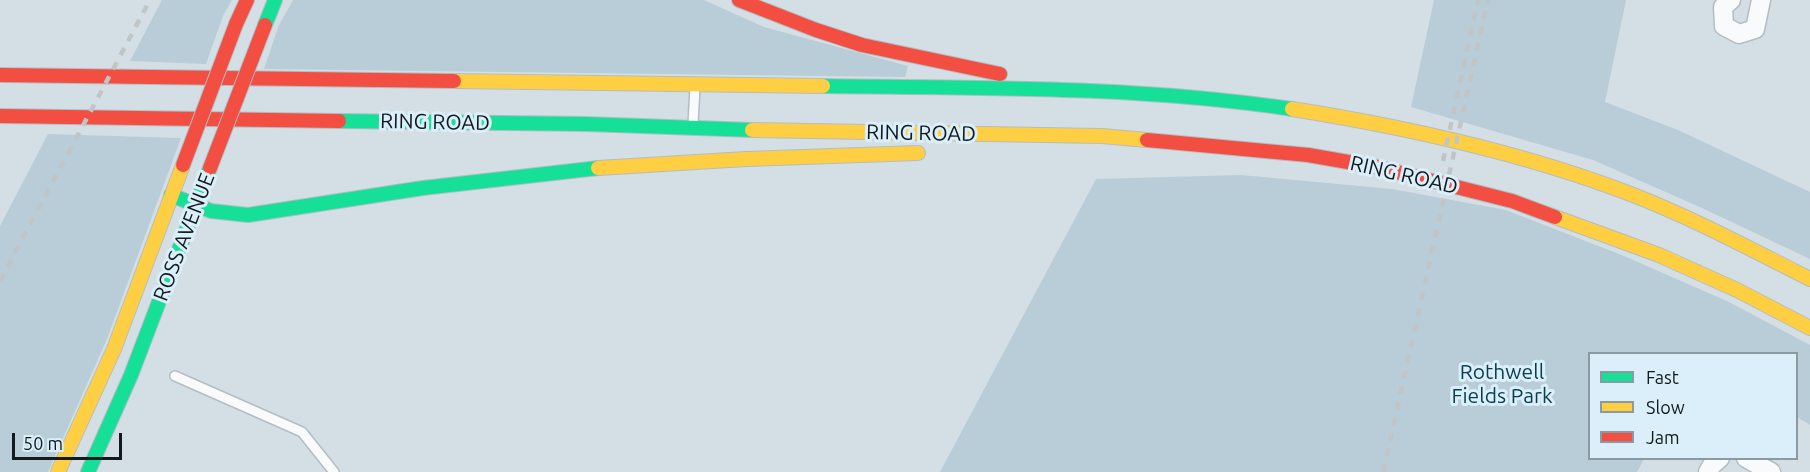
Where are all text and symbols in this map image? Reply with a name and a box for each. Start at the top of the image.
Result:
street label: RING ROAD [380,108,490,136]
street label: RING ROAD [866,119,976,147]
street label: RING ROAD [1348,150,1460,200]
street label: ROSS AVENUE [148,169,220,305]
legend [1588,352,1798,460]
park label: Rothwell Fields Park [1451,359,1553,409]
text: Fast [1646,367,1679,387]
text: Slow [1646,397,1685,417]
scale bar [15,421,124,459]
text: Jam [1646,427,1680,447]
text: 50 m [23,433,63,453]

